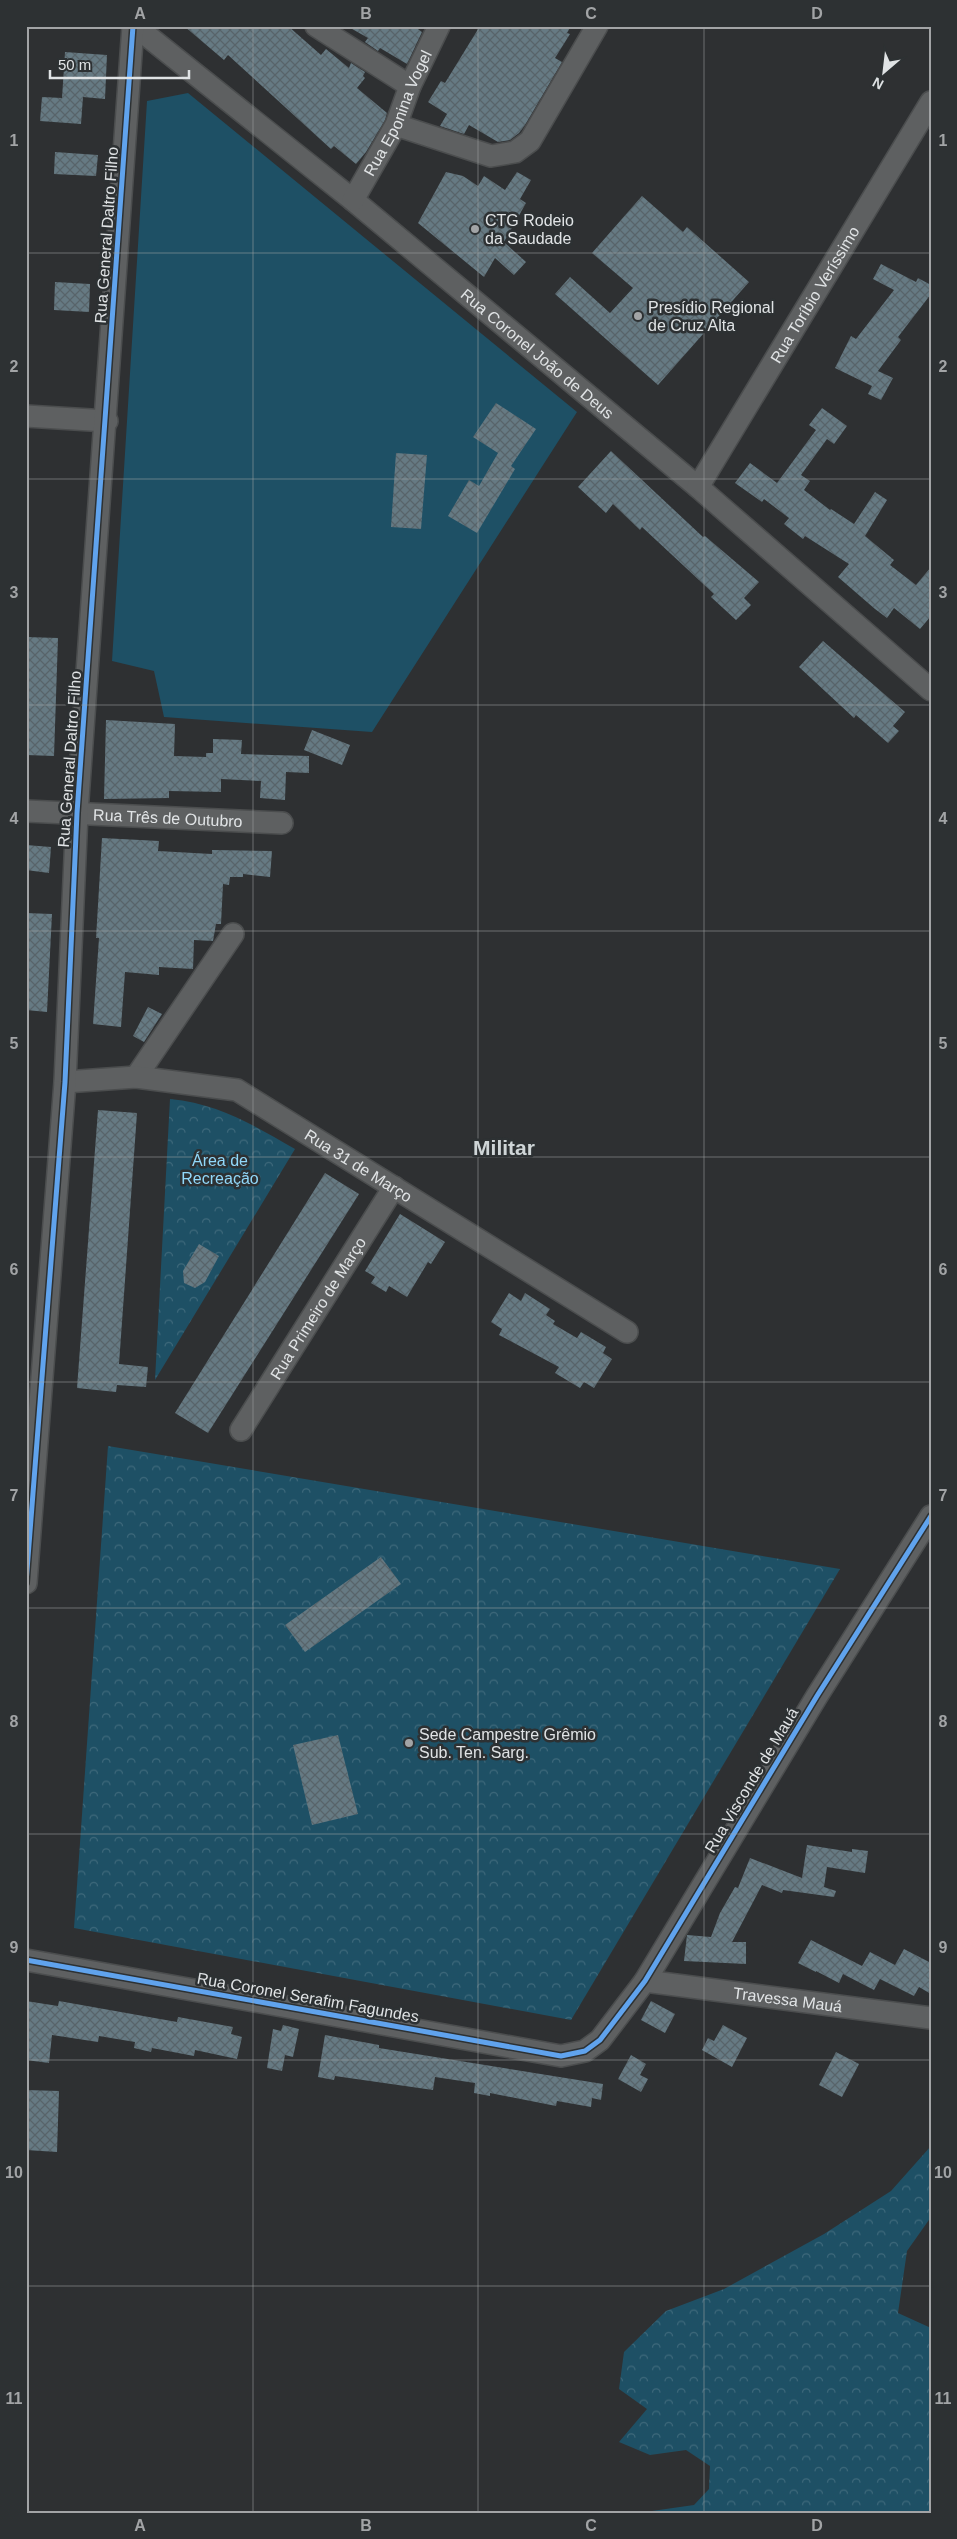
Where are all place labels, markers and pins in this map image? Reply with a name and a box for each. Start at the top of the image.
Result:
place label: CTG Rodeio da Saudade [485,212,574,247]
marker: CTG Rodeio da Saudade [469,223,481,235]
place label: Presídio Regional de Cruz Alta [648,299,774,334]
marker: Presídio Regional de Cruz Alta [632,310,644,322]
place label: Sede Campestre Grêmio Sub. Ten. Sarg. [419,1726,596,1761]
marker: Sede Campestre Grêmio Sub. Ten. Sarg. [403,1737,415,1749]

